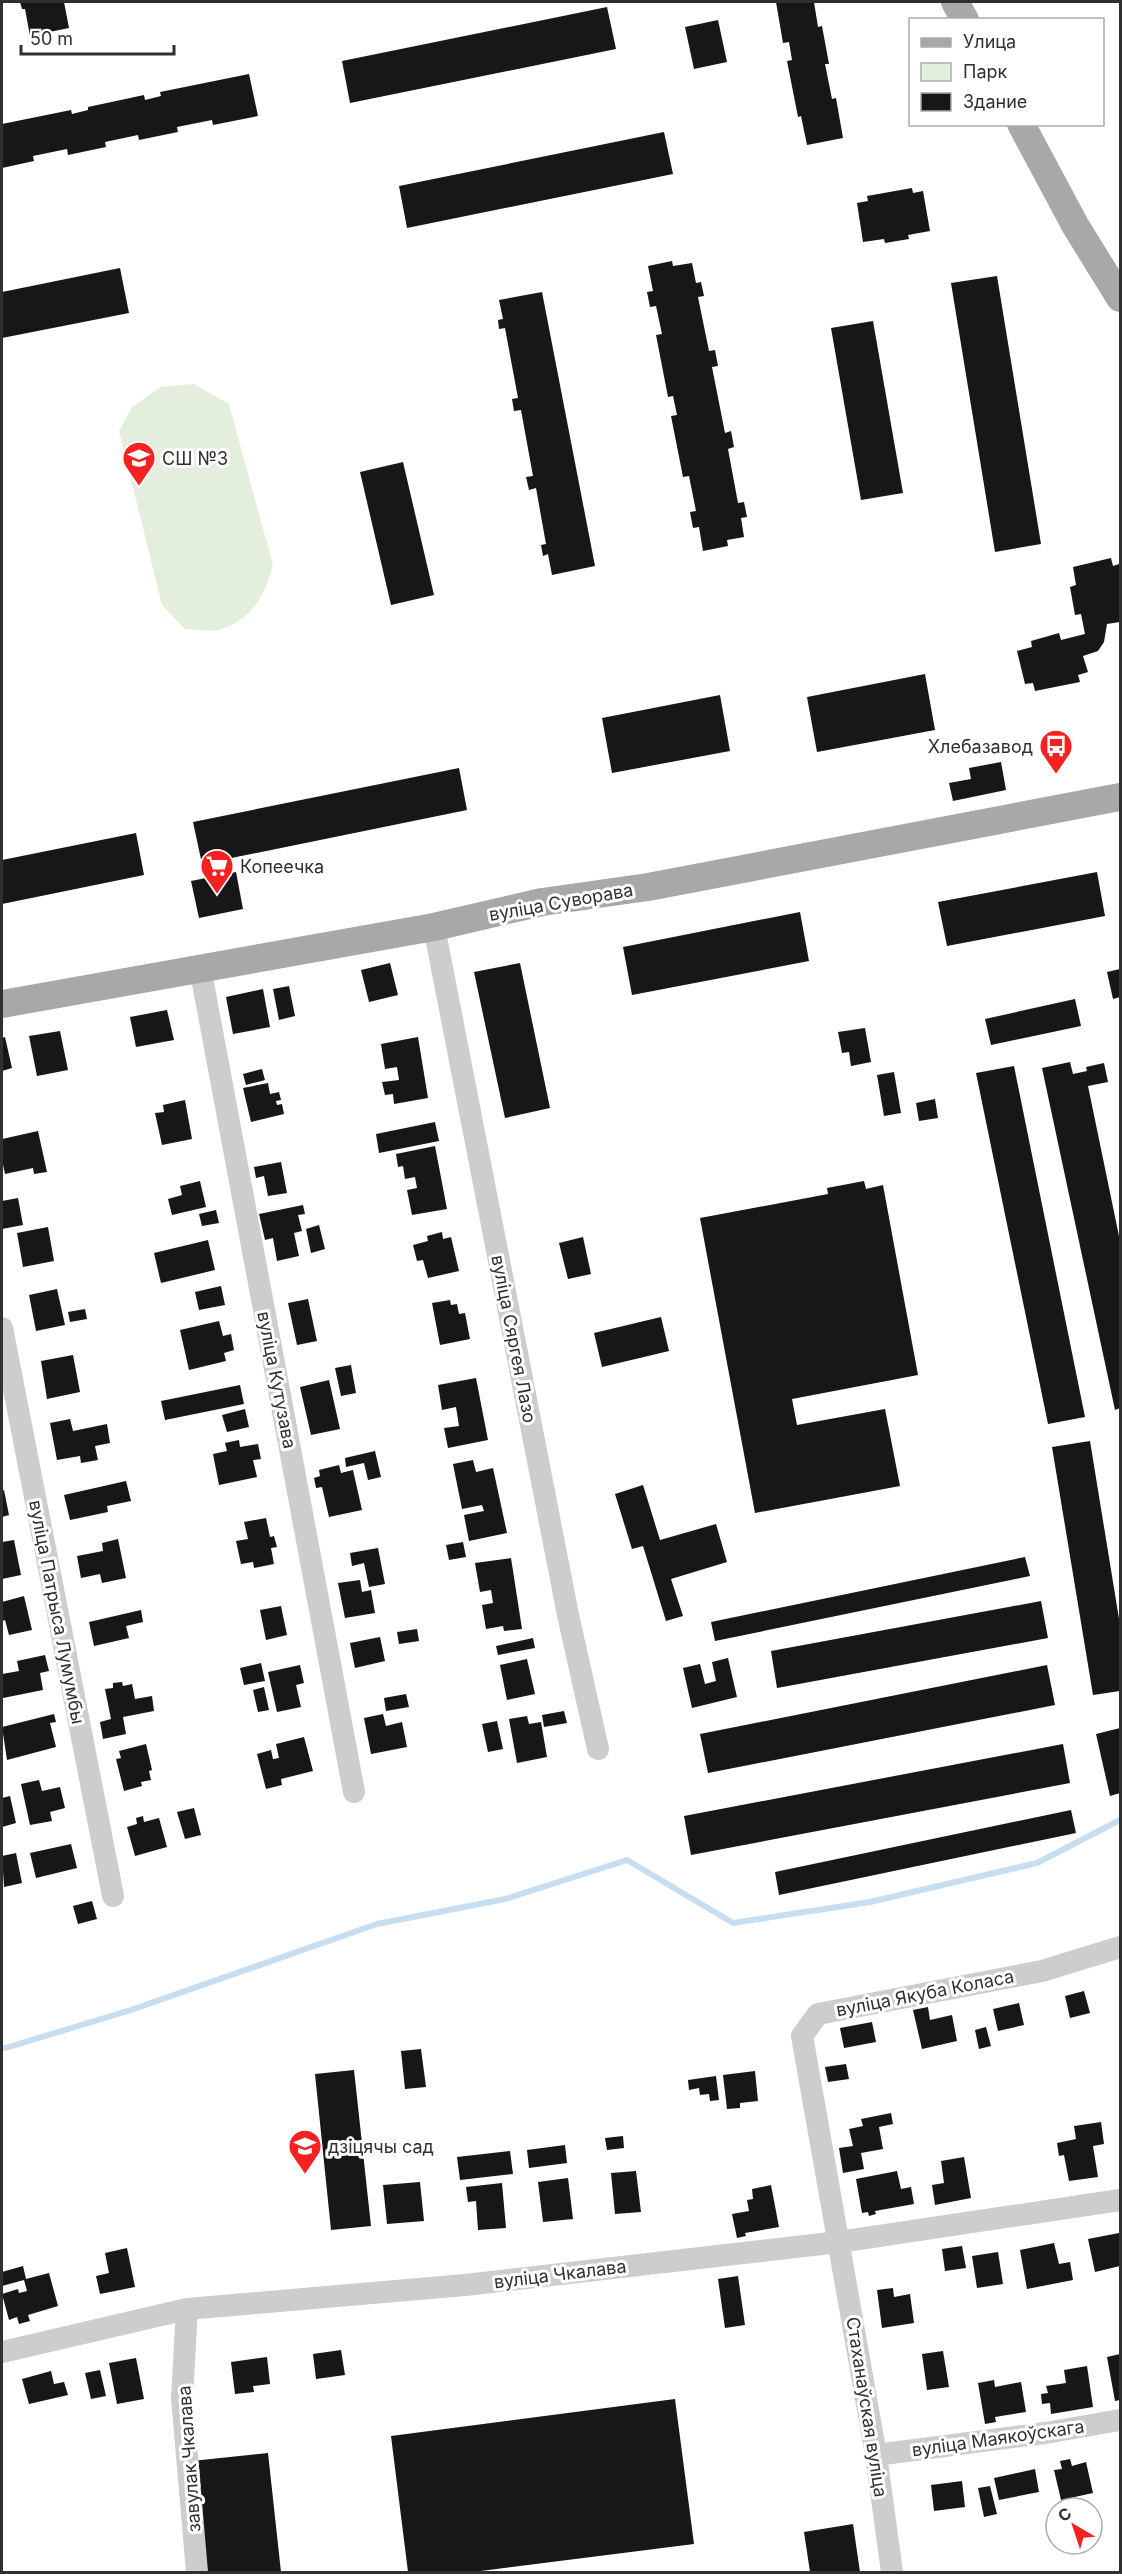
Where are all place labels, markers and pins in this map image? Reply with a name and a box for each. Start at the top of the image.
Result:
school or university icon: СШ №3 [121,440,157,487]
place label: СШ №3 [162,448,228,469]
bus stop icon: Хлебазавод [1038,728,1074,775]
place label: Хлебазавод [928,736,1033,757]
supermarket icon: Копеечка [199,848,235,895]
place label: Копеечка [240,856,324,877]
school or university icon: дзіцячы сад [287,2128,323,2175]
place label: дзіцячы сад [328,2136,434,2157]

